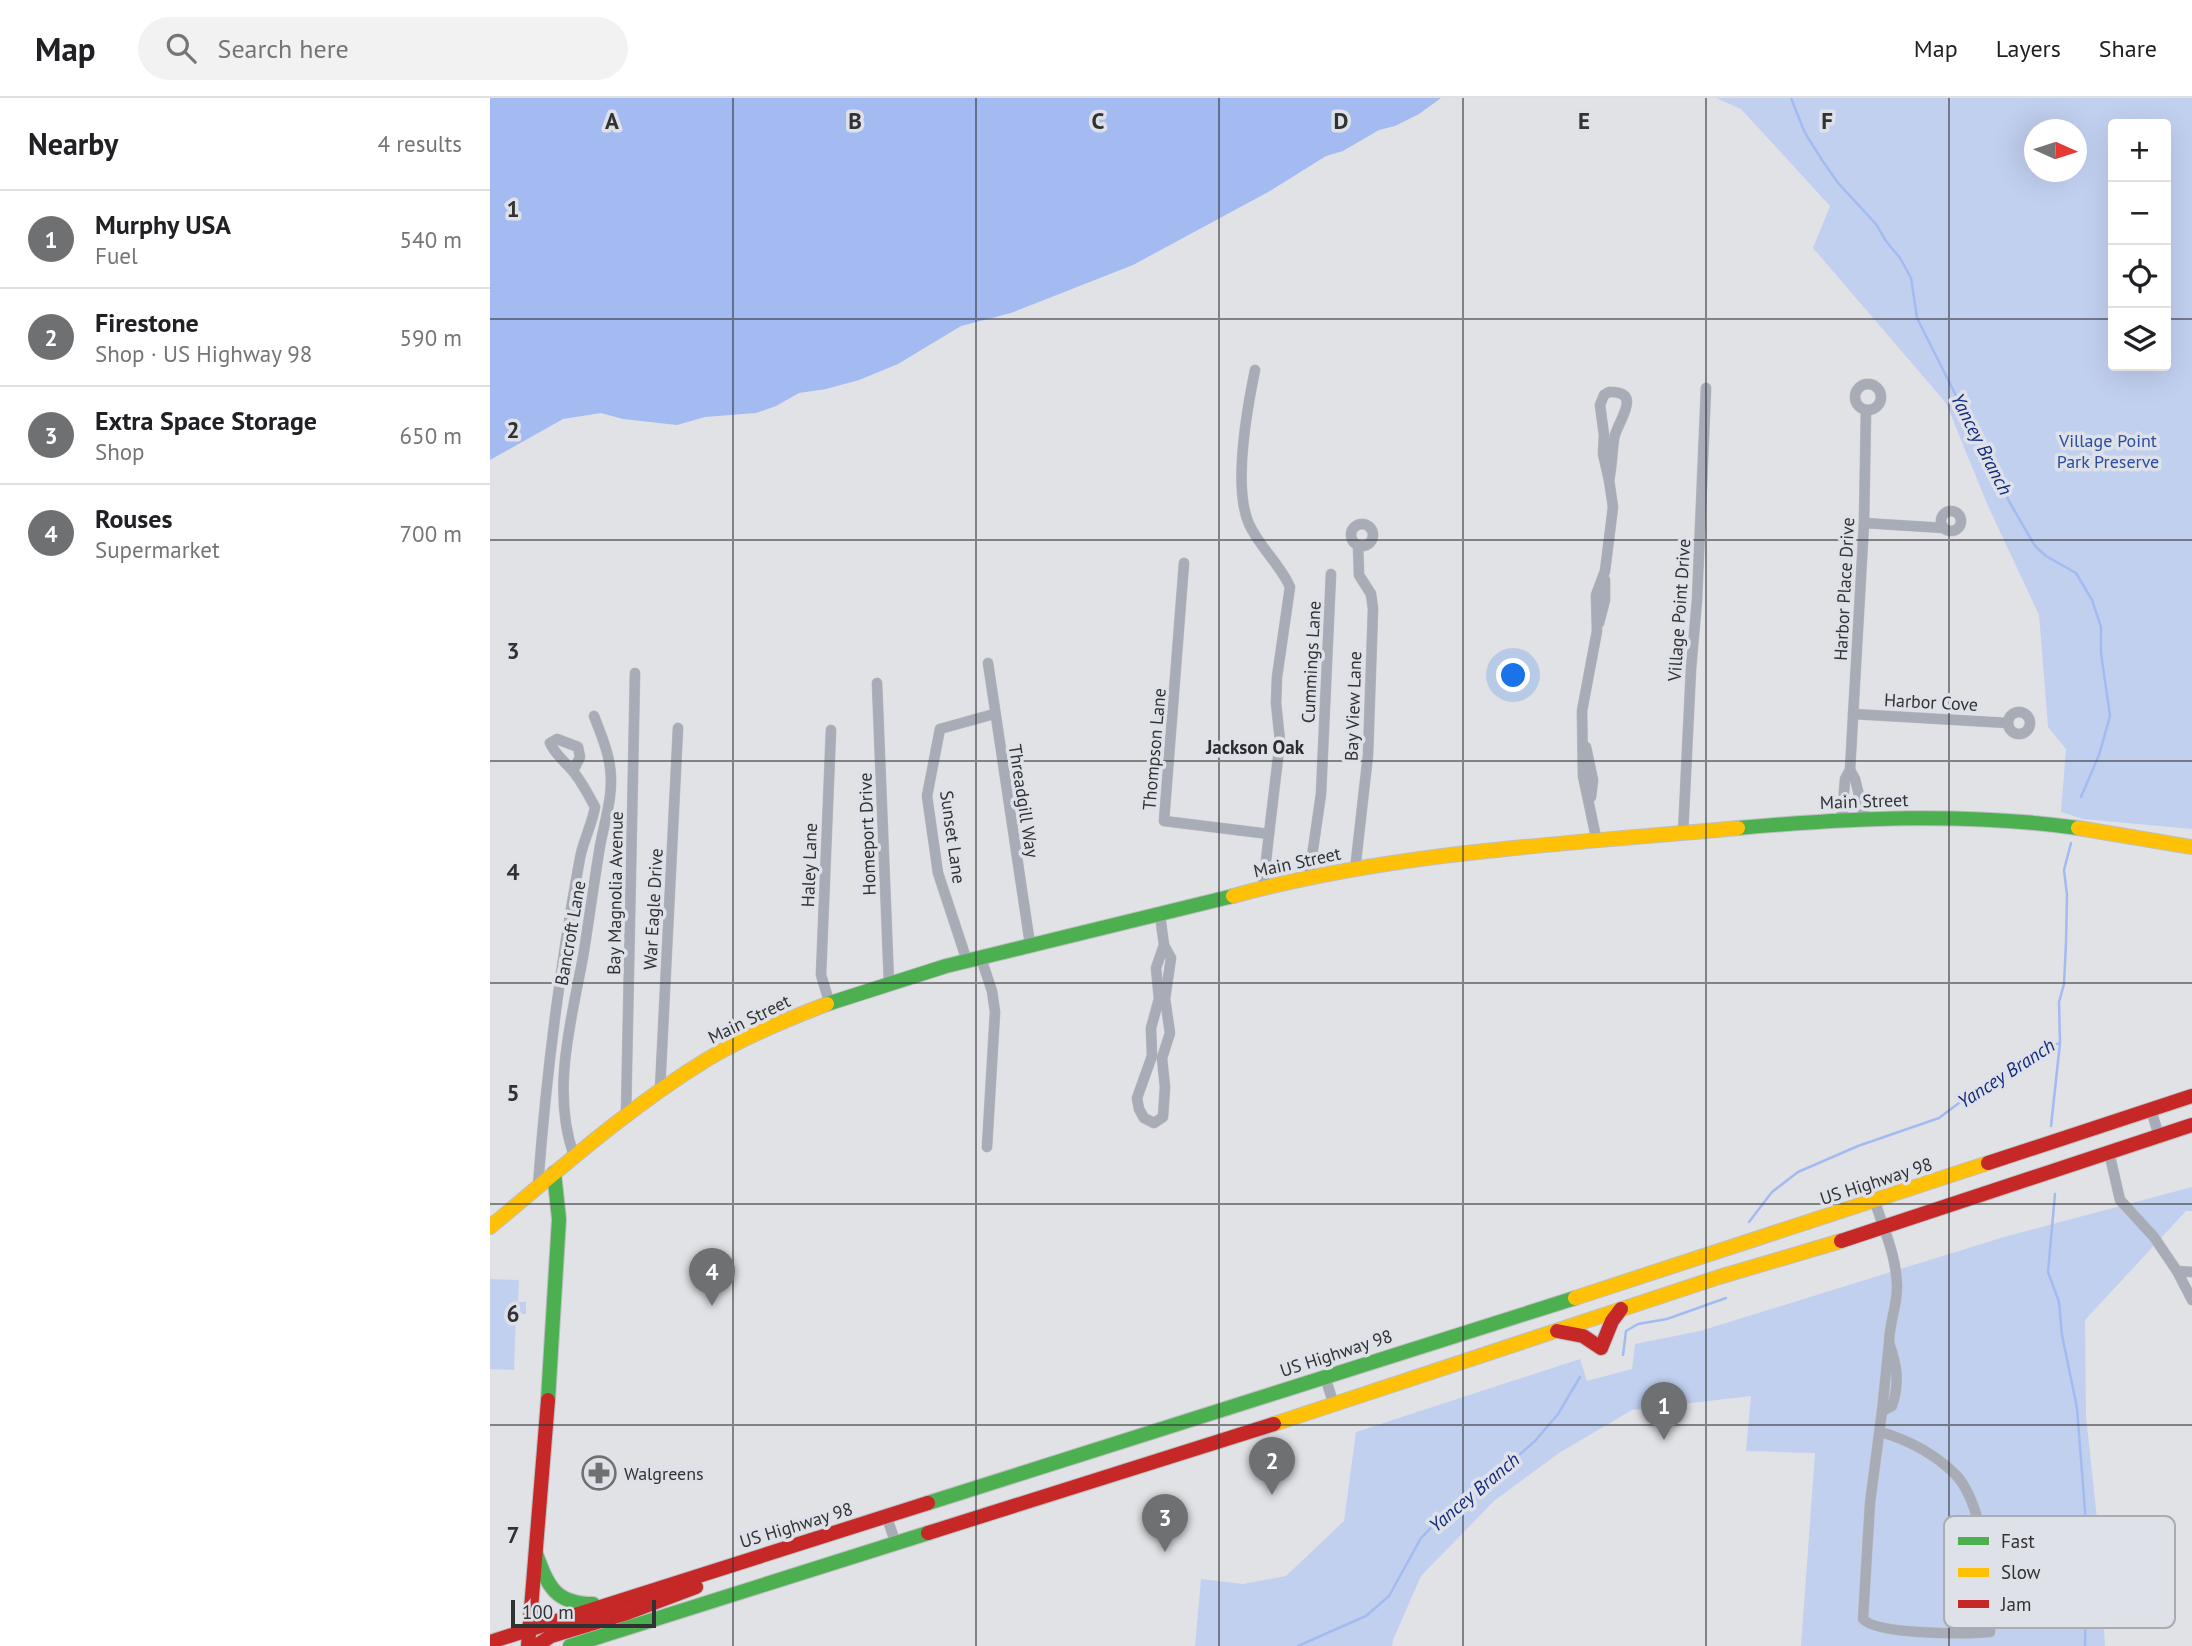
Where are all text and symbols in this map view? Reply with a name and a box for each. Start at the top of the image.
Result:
search box [138,17,628,80]
text: Map [35,27,96,70]
icon: search [162,29,200,67]
text: Search here [218,32,349,65]
text: Map [1914,33,1958,64]
text: Layers [1996,33,2061,64]
text: Share [2099,33,2157,64]
text: A [605,106,619,135]
text: B [848,106,862,135]
text: C [1092,106,1105,135]
text: D [1334,106,1348,135]
text: E [1578,106,1590,135]
text: F [1821,106,1833,135]
north arrow [2024,119,2087,182]
map controls [2108,119,2171,371]
button: + [2108,119,2171,182]
text: Nearby [28,124,118,163]
text: 4 results [378,129,462,158]
button: − [2108,182,2171,245]
text: 1 [506,194,520,223]
text: Murphy USA [95,208,231,241]
text: 1 [44,225,58,254]
text: 540 m [400,225,462,254]
text: Fuel [95,241,138,270]
button: locate [2108,245,2171,308]
text: Firestone [95,306,199,339]
button: layers [2108,308,2171,371]
text: 2 [44,323,58,352]
text: 590 m [400,323,462,352]
text: Shop · US Highway 98 [95,339,312,368]
water label: Yancey Branch [1946,389,2018,499]
text: Extra Space Storage [95,404,317,437]
text: 2 [506,415,520,444]
text: 3 [44,421,58,450]
text: 650 m [400,421,462,450]
park label: Village Point Park Preserve [2057,429,2159,473]
text: Shop [95,437,145,466]
text: Rouses [95,502,173,535]
street label: Harbor Place Drive [1829,517,1859,661]
text: 4 [44,519,58,548]
text: 700 m [400,519,462,548]
text: Supermarket [95,535,220,564]
street label: Village Point Drive [1662,538,1695,683]
street label: Cummings Lane [1296,600,1326,724]
text: 3 [506,636,520,665]
street label: Bay View Lane [1340,651,1366,761]
your location [1496,658,1530,692]
street label: Thompson Lane [1137,687,1171,811]
street label: Harbor Cove [1883,688,1979,716]
district label: Jackson Oak [1205,735,1305,759]
street label: Threadgill Way [1004,743,1044,860]
street label: Homeport Drive [853,772,881,896]
street label: Main Street [1819,788,1909,814]
street label: Sunset Lane [935,789,971,885]
street label: Bay Magnolia Avenue [602,811,628,975]
street label: Haley Lane [796,822,822,908]
street label: Main Street [1251,842,1343,882]
street label: War Eagle Drive [638,848,668,970]
text: 4 [506,857,520,886]
street label: Bancroft Lane [549,879,591,987]
street label: Main Street [704,989,794,1049]
water label: Yancey Branch [1953,1033,2059,1113]
text: 5 [506,1078,520,1107]
street label: US Highway 98 [1817,1152,1935,1210]
pin: 4 [689,1248,735,1306]
text: 6 [506,1299,520,1328]
street label: US Highway 98 [1277,1324,1395,1382]
pin: 1 [1641,1382,1687,1440]
pin: 2 [1249,1437,1295,1495]
water label: Yancey Branch [1424,1447,1524,1537]
pharmacy icon: Walgreens [580,1454,618,1492]
place label: Walgreens [624,1462,704,1485]
pin: 3 [1142,1494,1188,1552]
street label: US Highway 98 [737,1497,855,1553]
legend [1944,1516,2175,1628]
text: 7 [506,1520,520,1549]
text: Fast [2001,1529,2035,1553]
text: Slow [2001,1560,2041,1584]
text: Jam [2000,1592,2031,1616]
scale bar [511,1597,656,1629]
text: 100 m [522,1600,574,1624]

